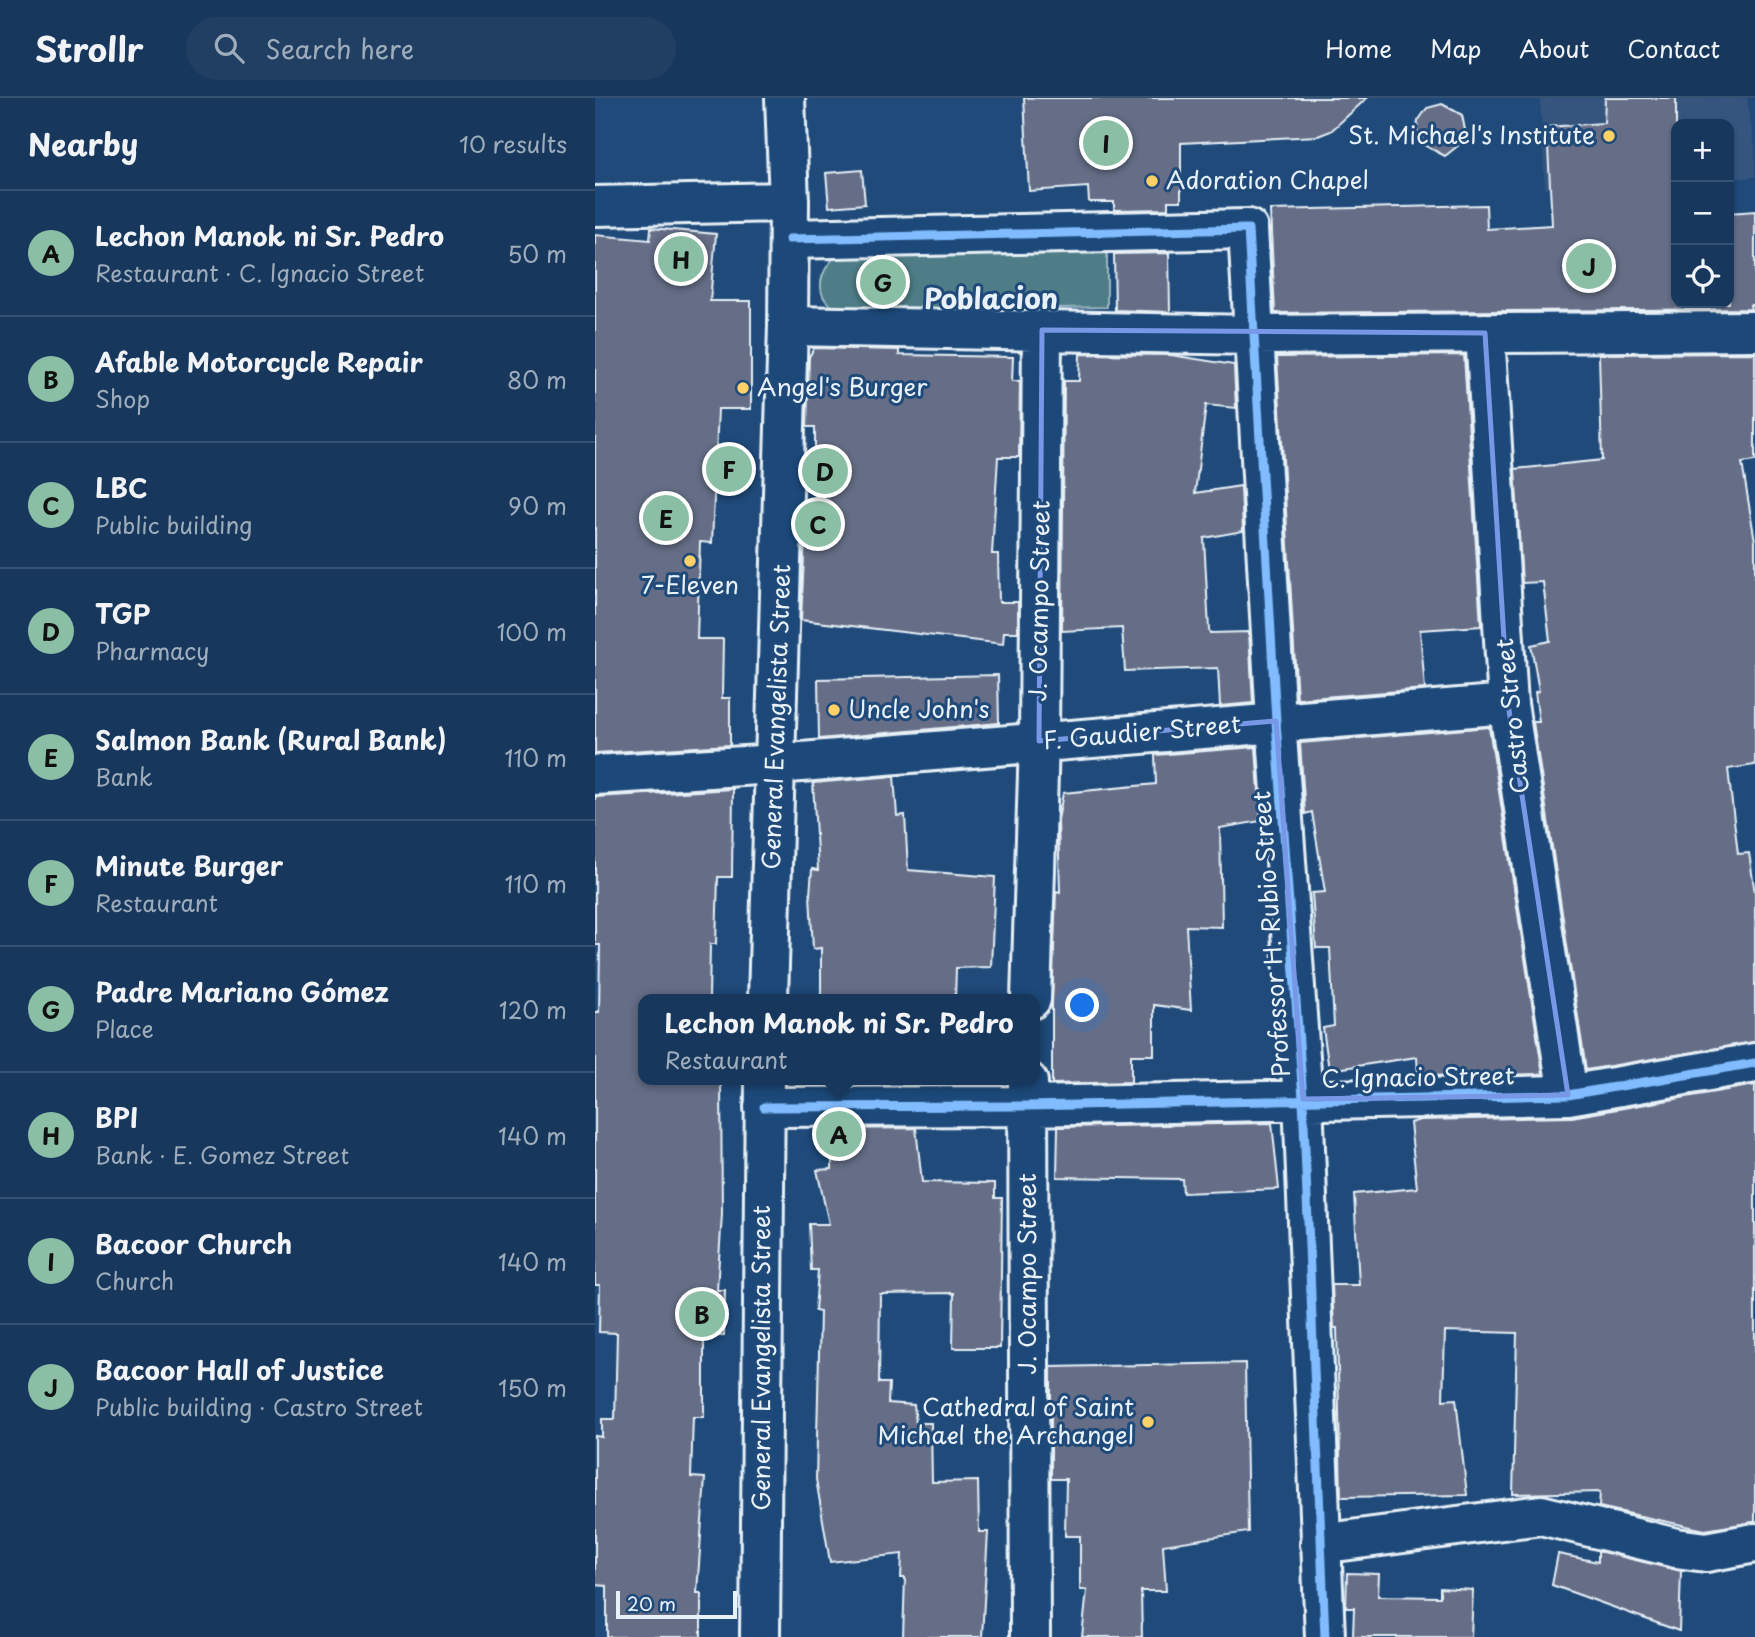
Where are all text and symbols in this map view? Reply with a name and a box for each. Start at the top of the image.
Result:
search box [186,17,676,80]
text: Strollr [35,23,144,73]
icon: search [210,29,248,67]
text: Search here [266,29,414,68]
text: Home [1325,30,1392,66]
text: Map [1430,30,1481,66]
text: About [1519,30,1589,66]
text: Contact [1627,30,1720,66]
place label: St. Michael's Institute [1348,116,1595,152]
pin: I [1083,117,1129,169]
map controls [1671,119,1734,308]
button: + [1671,119,1734,182]
text: Nearby [28,121,138,166]
text: 10 results [459,126,567,161]
marker: St. Michael's Institute [1601,128,1617,144]
place label: Adoration Chapel [1166,161,1369,197]
marker: Adoration Chapel [1144,173,1160,189]
button: − [1671,182,1734,245]
text: Lechon Manok ni Sr. Pedro [95,216,444,255]
pin: H [658,233,704,285]
text: A [42,236,60,271]
text: 50 m [507,236,567,271]
pin: J [1566,240,1612,292]
button: locate [1671,245,1734,308]
text: Restaurant · C. Ignacio Street [95,255,424,290]
pin: G [860,256,906,308]
district label: Poblacion [924,276,1058,319]
text: Afable Motorcycle Repair [95,342,423,381]
text: B [43,362,59,397]
text: 80 m [507,362,567,397]
place label: Angel's Burger [757,368,928,404]
marker: Angel's Burger [735,380,751,396]
text: Shop [95,381,150,416]
pin: F [706,443,752,495]
pin: D [802,445,848,497]
text: LBC [95,468,148,507]
text: C [42,488,60,523]
text: 90 m [508,488,567,523]
pin: E [643,492,689,544]
pin: C [795,498,841,550]
street label: J. Ocampo Street [1018,500,1058,702]
text: Public building [95,507,252,542]
marker: 7-Eleven [682,553,698,569]
street label: General Evangelista Street [752,563,798,870]
place label: 7-Eleven [641,566,739,602]
text: TGP [95,594,150,633]
text: D [42,614,60,649]
text: 100 m [497,614,567,649]
text: Pharmacy [95,633,209,668]
street label: Castro Street [1485,636,1537,796]
place label: Uncle John's [848,690,989,726]
marker: Uncle John's [826,702,842,718]
street label: F. Gaudier Street [1041,704,1242,758]
text: Salmon Bank (Rural Bank) [95,720,446,759]
text: E [44,740,58,775]
text: 110 m [505,740,567,775]
text: Bank [95,759,153,794]
street label: Professor H. Rubio Street [1242,790,1298,1078]
text: Minute Burger [95,846,283,885]
text: F [44,866,58,901]
text: 110 m [505,866,567,901]
text: Restaurant [95,885,218,920]
text: Padre Mariano Gómez [95,972,389,1011]
your location [1065,988,1099,1022]
text: G [42,992,60,1027]
text: 120 m [499,992,567,1027]
popup [638,994,1040,1085]
text: Lechon Manok ni Sr. Pedro [664,1003,1014,1042]
text: Place [95,1011,154,1046]
text: Restaurant [664,1042,787,1077]
street label: C. Ignacio Street [1321,1056,1515,1096]
text: BPI [95,1098,138,1137]
pin: A [816,1108,862,1160]
text: H [42,1118,60,1153]
text: 140 m [498,1118,567,1153]
text: Bank · E. Gomez Street [95,1137,349,1172]
street label: J. Ocampo Street [1008,1173,1044,1375]
street label: General Evangelista Street [742,1205,778,1511]
text: Bacoor Church [95,1224,292,1263]
text: I [47,1244,55,1279]
text: 140 m [498,1244,567,1279]
text: Church [95,1263,174,1298]
pin: B [679,1288,725,1340]
text: Bacoor Hall of Justice [95,1350,384,1389]
text: J [44,1370,58,1405]
text: 150 m [498,1370,567,1405]
place label: Cathedral of Saint Michael the Archangel [877,1388,1134,1452]
text: Public building · Castro Street [95,1389,423,1424]
marker: Cathedral of Saint Michael the Archangel [1140,1414,1156,1430]
scale bar [616,1588,737,1620]
text: 20 m [627,1589,676,1617]

